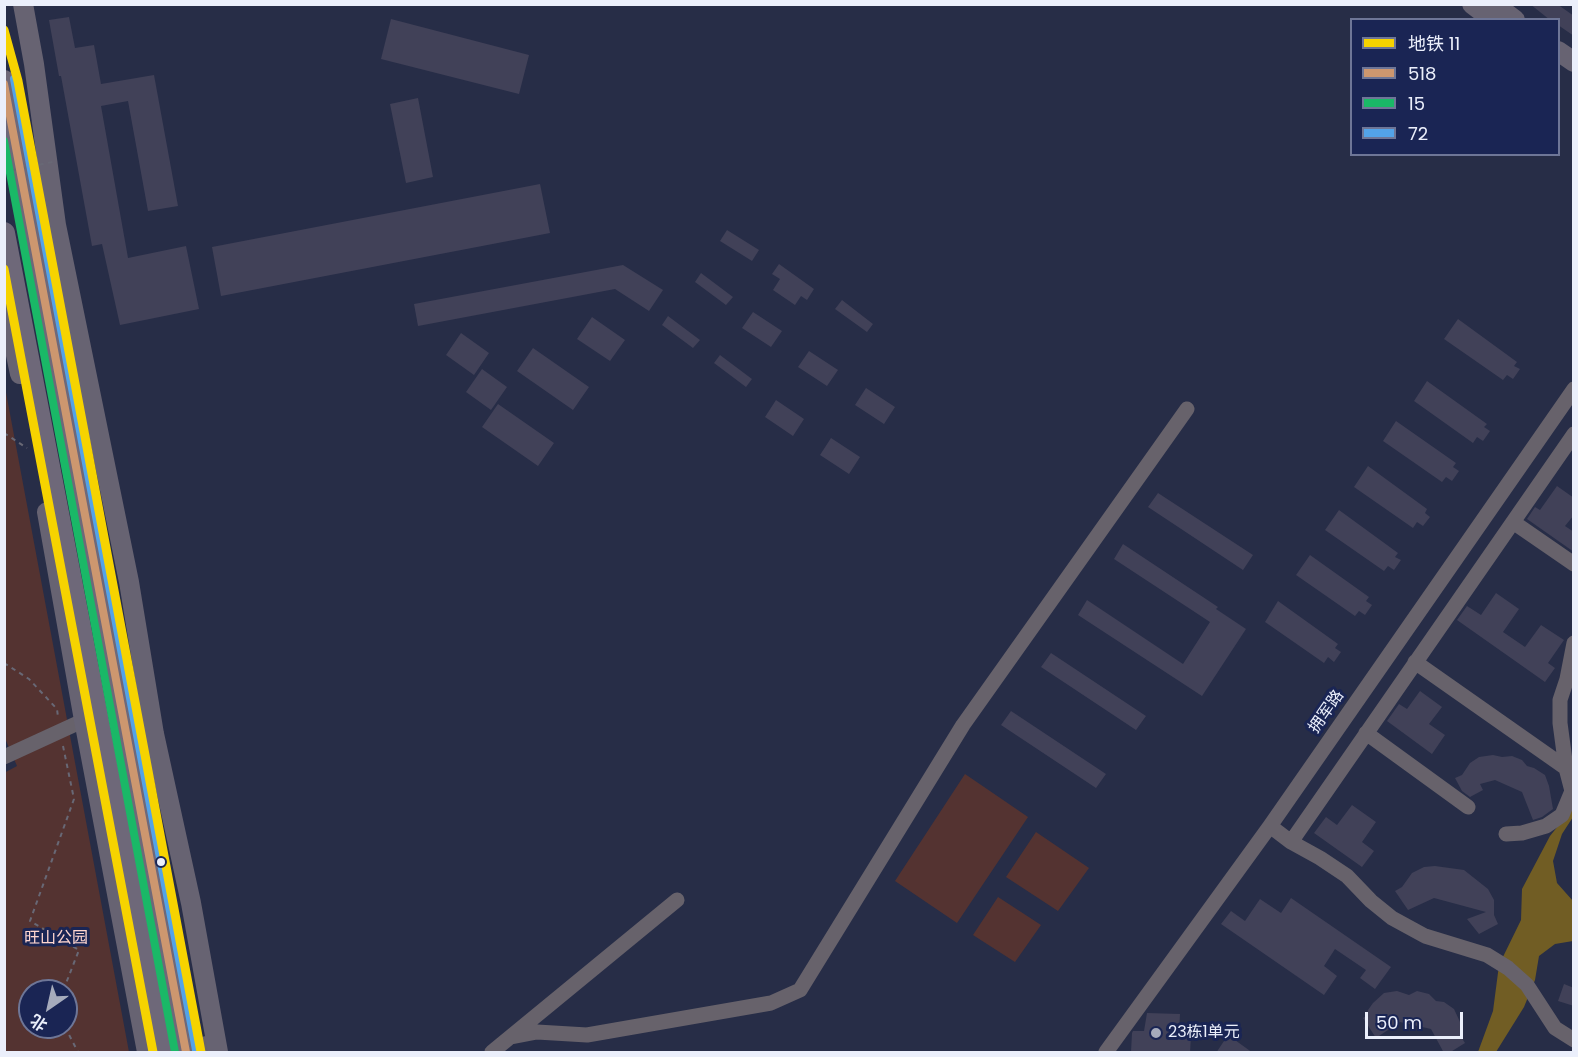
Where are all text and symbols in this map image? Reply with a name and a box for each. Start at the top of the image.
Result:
legend [1350,18,1560,156]
text: 地铁 11 [1408,31,1460,56]
text: 518 [1408,61,1436,86]
text: 15 [1408,91,1425,116]
text: 72 [1408,121,1428,146]
street label: 拥军路 [1305,687,1349,737]
unlabelled marker [155,856,167,868]
park label: 旺山公园 [24,929,88,949]
north arrow [18,979,78,1039]
scale bar [1368,1000,1466,1038]
text: 北 [26,1009,52,1037]
text: 50 m [1376,1010,1422,1035]
place label: 23栋1单元 [1168,1023,1240,1043]
marker: 23栋1单元 [1149,1026,1163,1040]

